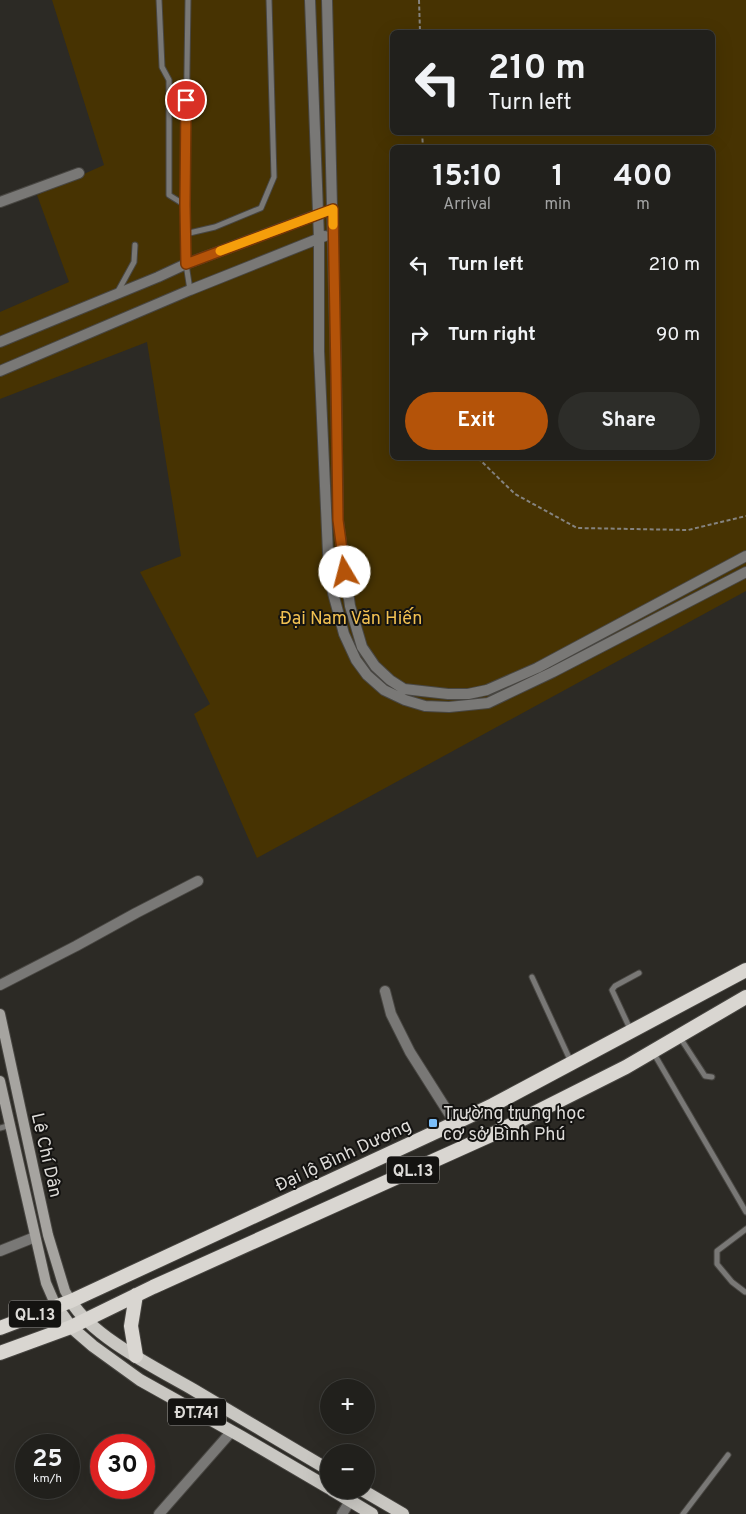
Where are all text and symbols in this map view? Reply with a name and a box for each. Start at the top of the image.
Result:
text: 210 m [488,47,586,91]
icon: left [405,50,470,115]
pin [165,79,207,121]
icon: arrive [172,86,200,114]
text: Turn left [488,90,571,117]
text: 15:10 [433,159,502,196]
text: 1 [552,159,564,196]
text: 400 [614,159,672,196]
text: Arrival [443,195,491,215]
text: min [544,195,571,215]
text: m [636,195,650,215]
icon: left [405,251,433,279]
text: Turn left [448,253,524,277]
text: 210 m [649,253,700,277]
icon: right [405,321,433,349]
text: Turn right [448,323,536,347]
text: 90 m [656,323,700,347]
button: Exit [405,392,548,450]
button: Share [558,392,700,450]
position arrow [318,545,370,597]
park label: Đại Nam Văn Hiến [280,607,422,631]
place label: Trường trung học cơ sở Bình Phú [443,1103,586,1147]
street label: Lê Chí Dân [25,1111,66,1200]
street label: Đại lộ Bình Dương [272,1115,415,1198]
marker: Trường trung học cơ sở Bình Phú [427,1117,439,1129]
road number: QL.13 [387,1156,439,1184]
road number: QL.13 [9,1300,61,1328]
map controls [320,1379,375,1499]
button: + [320,1379,375,1434]
road number: ĐT.741 [168,1398,226,1425]
speed limit sign: 30 [90,1434,155,1499]
text: 25 [32,1444,63,1476]
button: − [320,1444,375,1499]
text: km/h [33,1471,62,1487]

